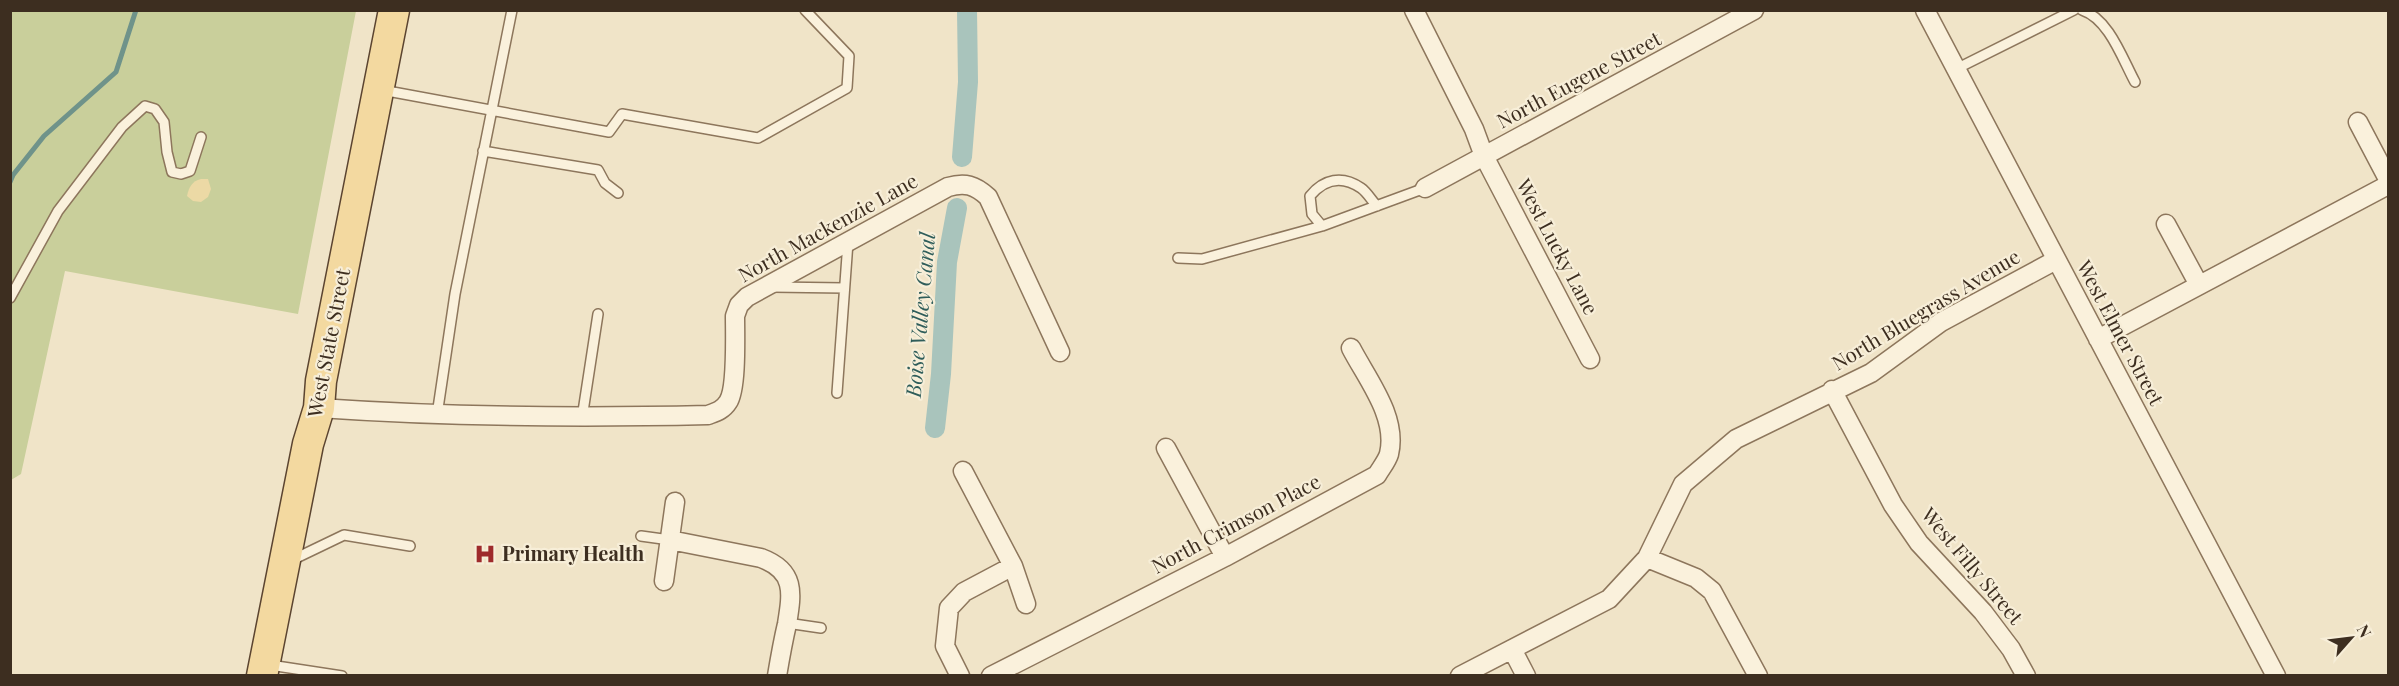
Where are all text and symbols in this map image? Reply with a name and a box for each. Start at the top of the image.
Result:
street label: North Eugene Street [1491,23,1666,133]
street label: North Mackenzie Lane [733,166,922,287]
street label: West Lucky Lane [1511,173,1605,319]
water label: Boise Valley Canal [898,230,940,399]
street label: North Bluegrass Avenue [1826,242,2024,376]
street label: West Elmer Street [2071,254,2171,410]
street label: West State Street [300,265,355,420]
street label: North Crimson Place [1146,467,1324,579]
street label: West Filly Street [1916,500,2030,630]
place label: Primary Health [502,539,644,566]
hospital icon: Primary Health [473,542,497,566]
north arrow [2321,608,2381,668]
text: N [2353,621,2377,641]

